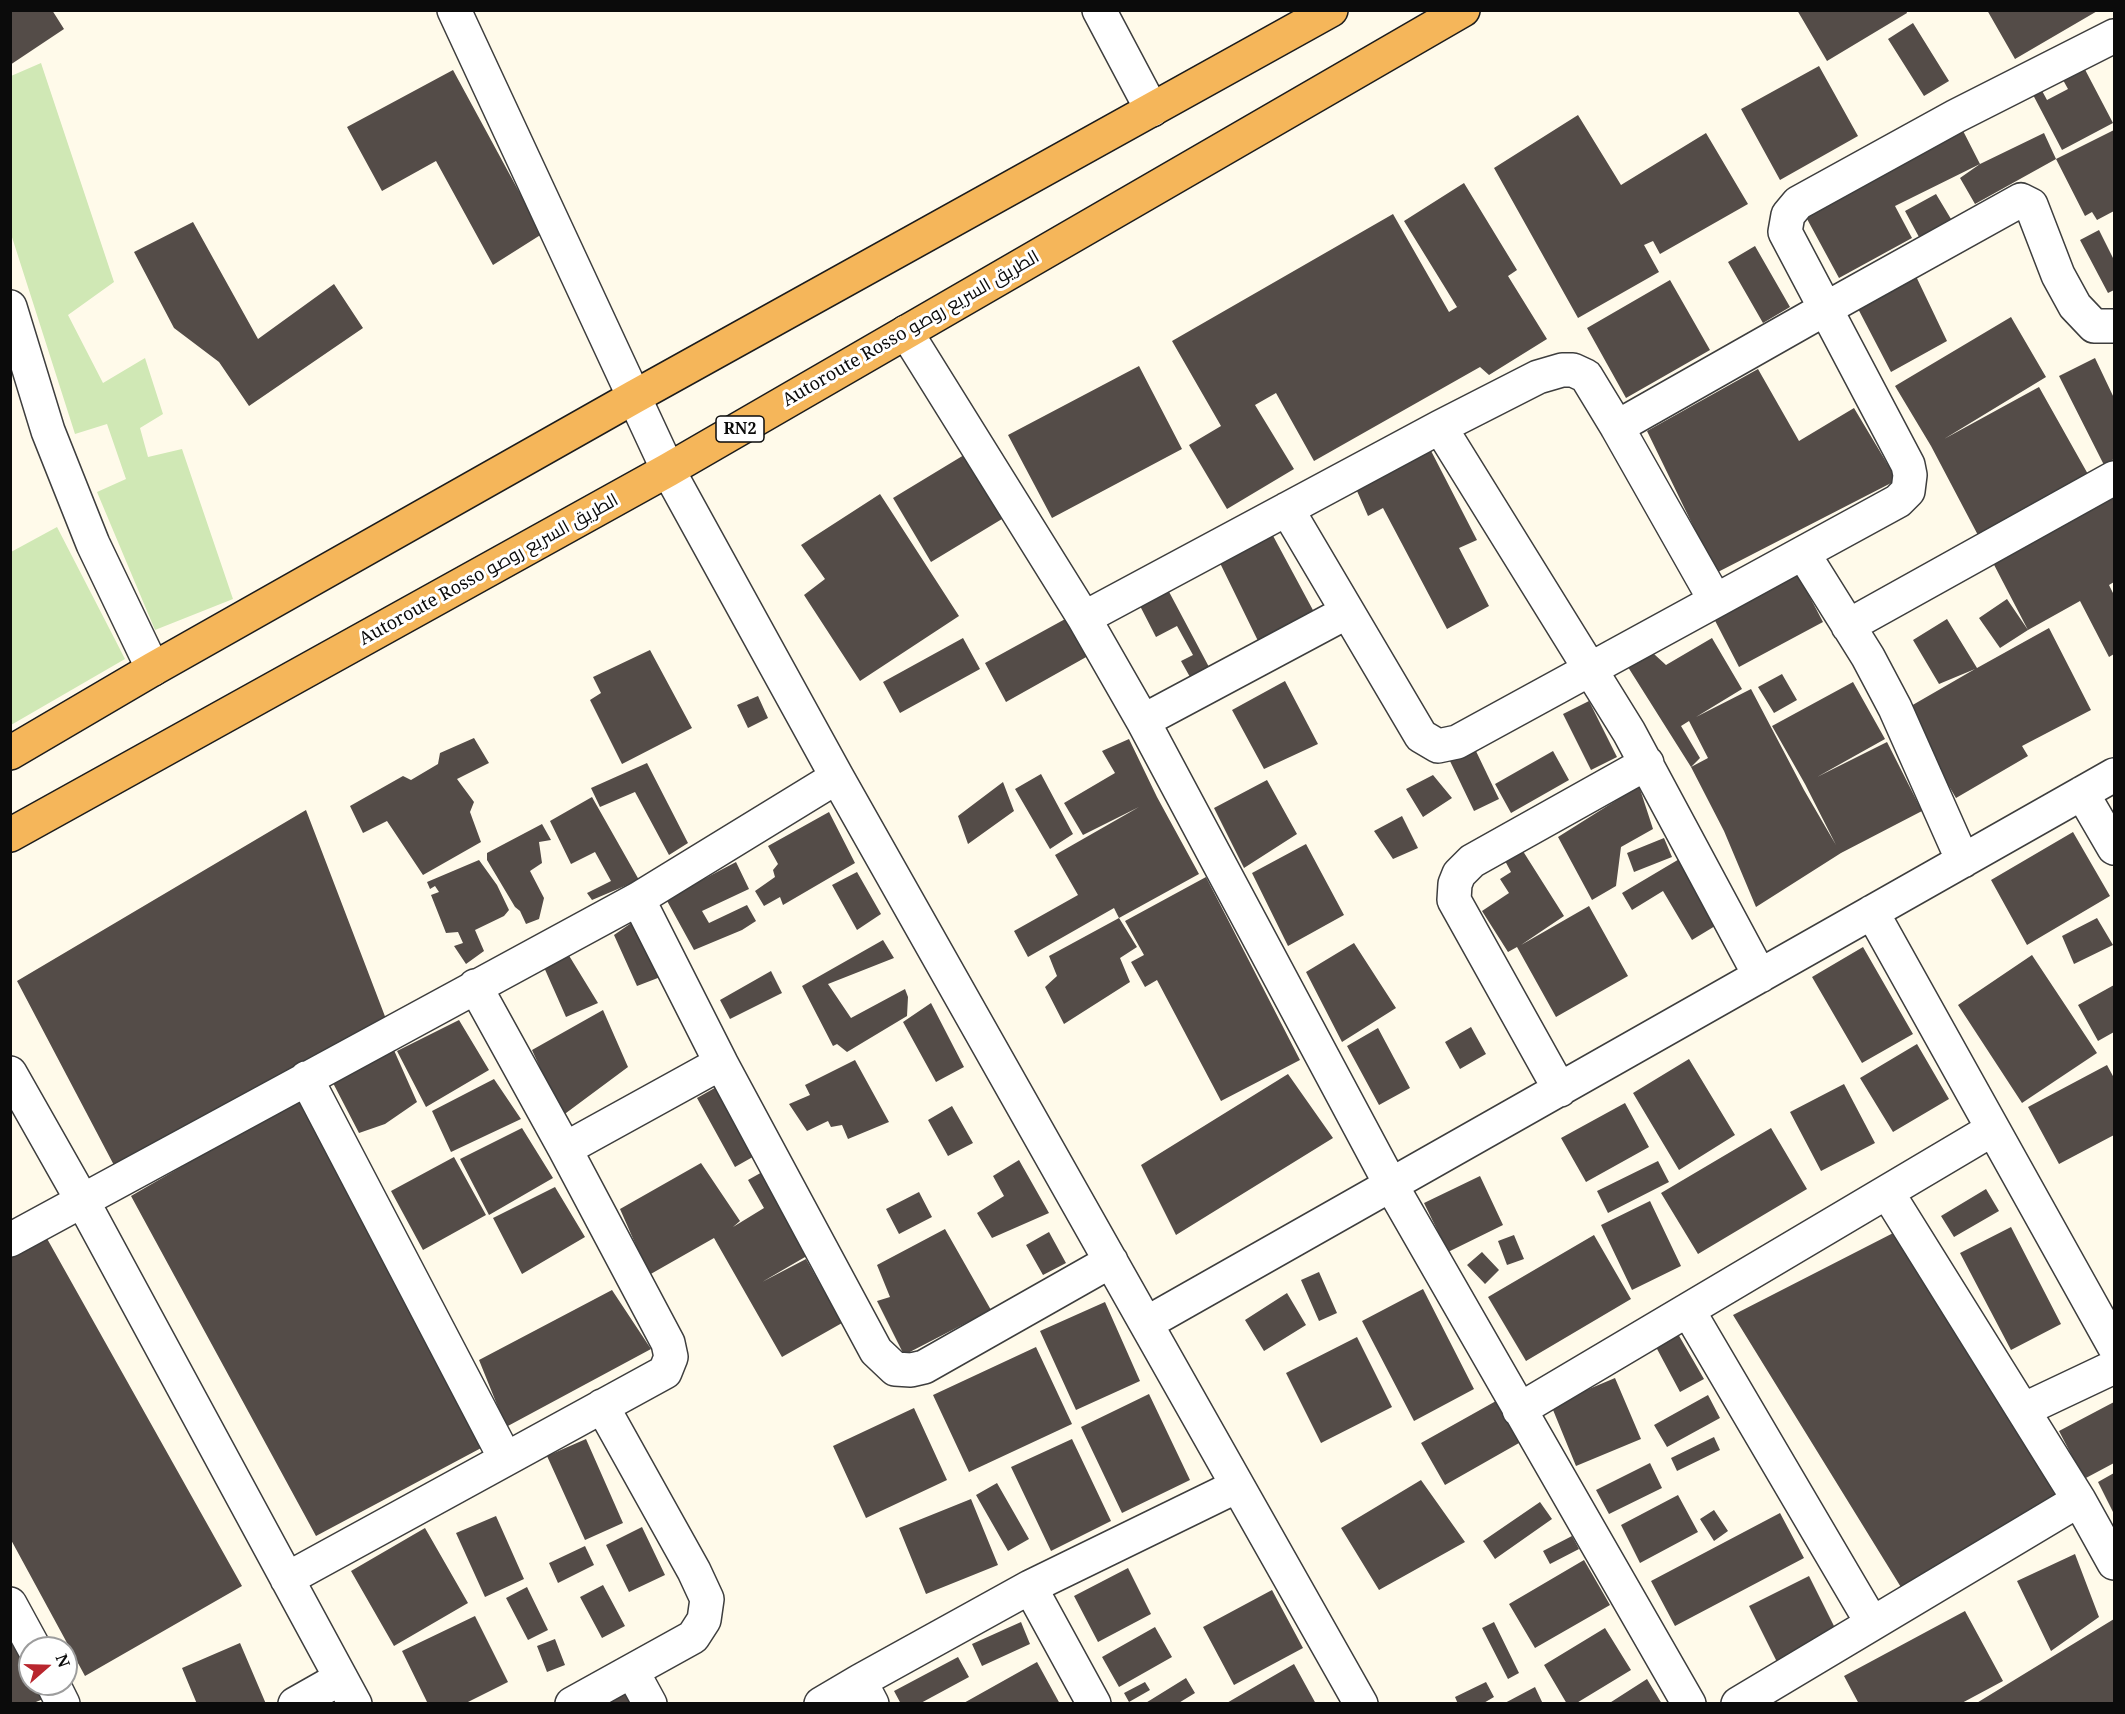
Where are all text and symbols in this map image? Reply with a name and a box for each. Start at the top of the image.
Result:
street label: Autoroute Rosso الطريق السريع روصو [779,246,1043,412]
road number: RN2 [716,416,764,442]
street label: Autoroute Rosso الطريق السريع روصو [356,490,622,650]
north arrow [18,1636,78,1696]
text: N [51,1651,76,1670]

